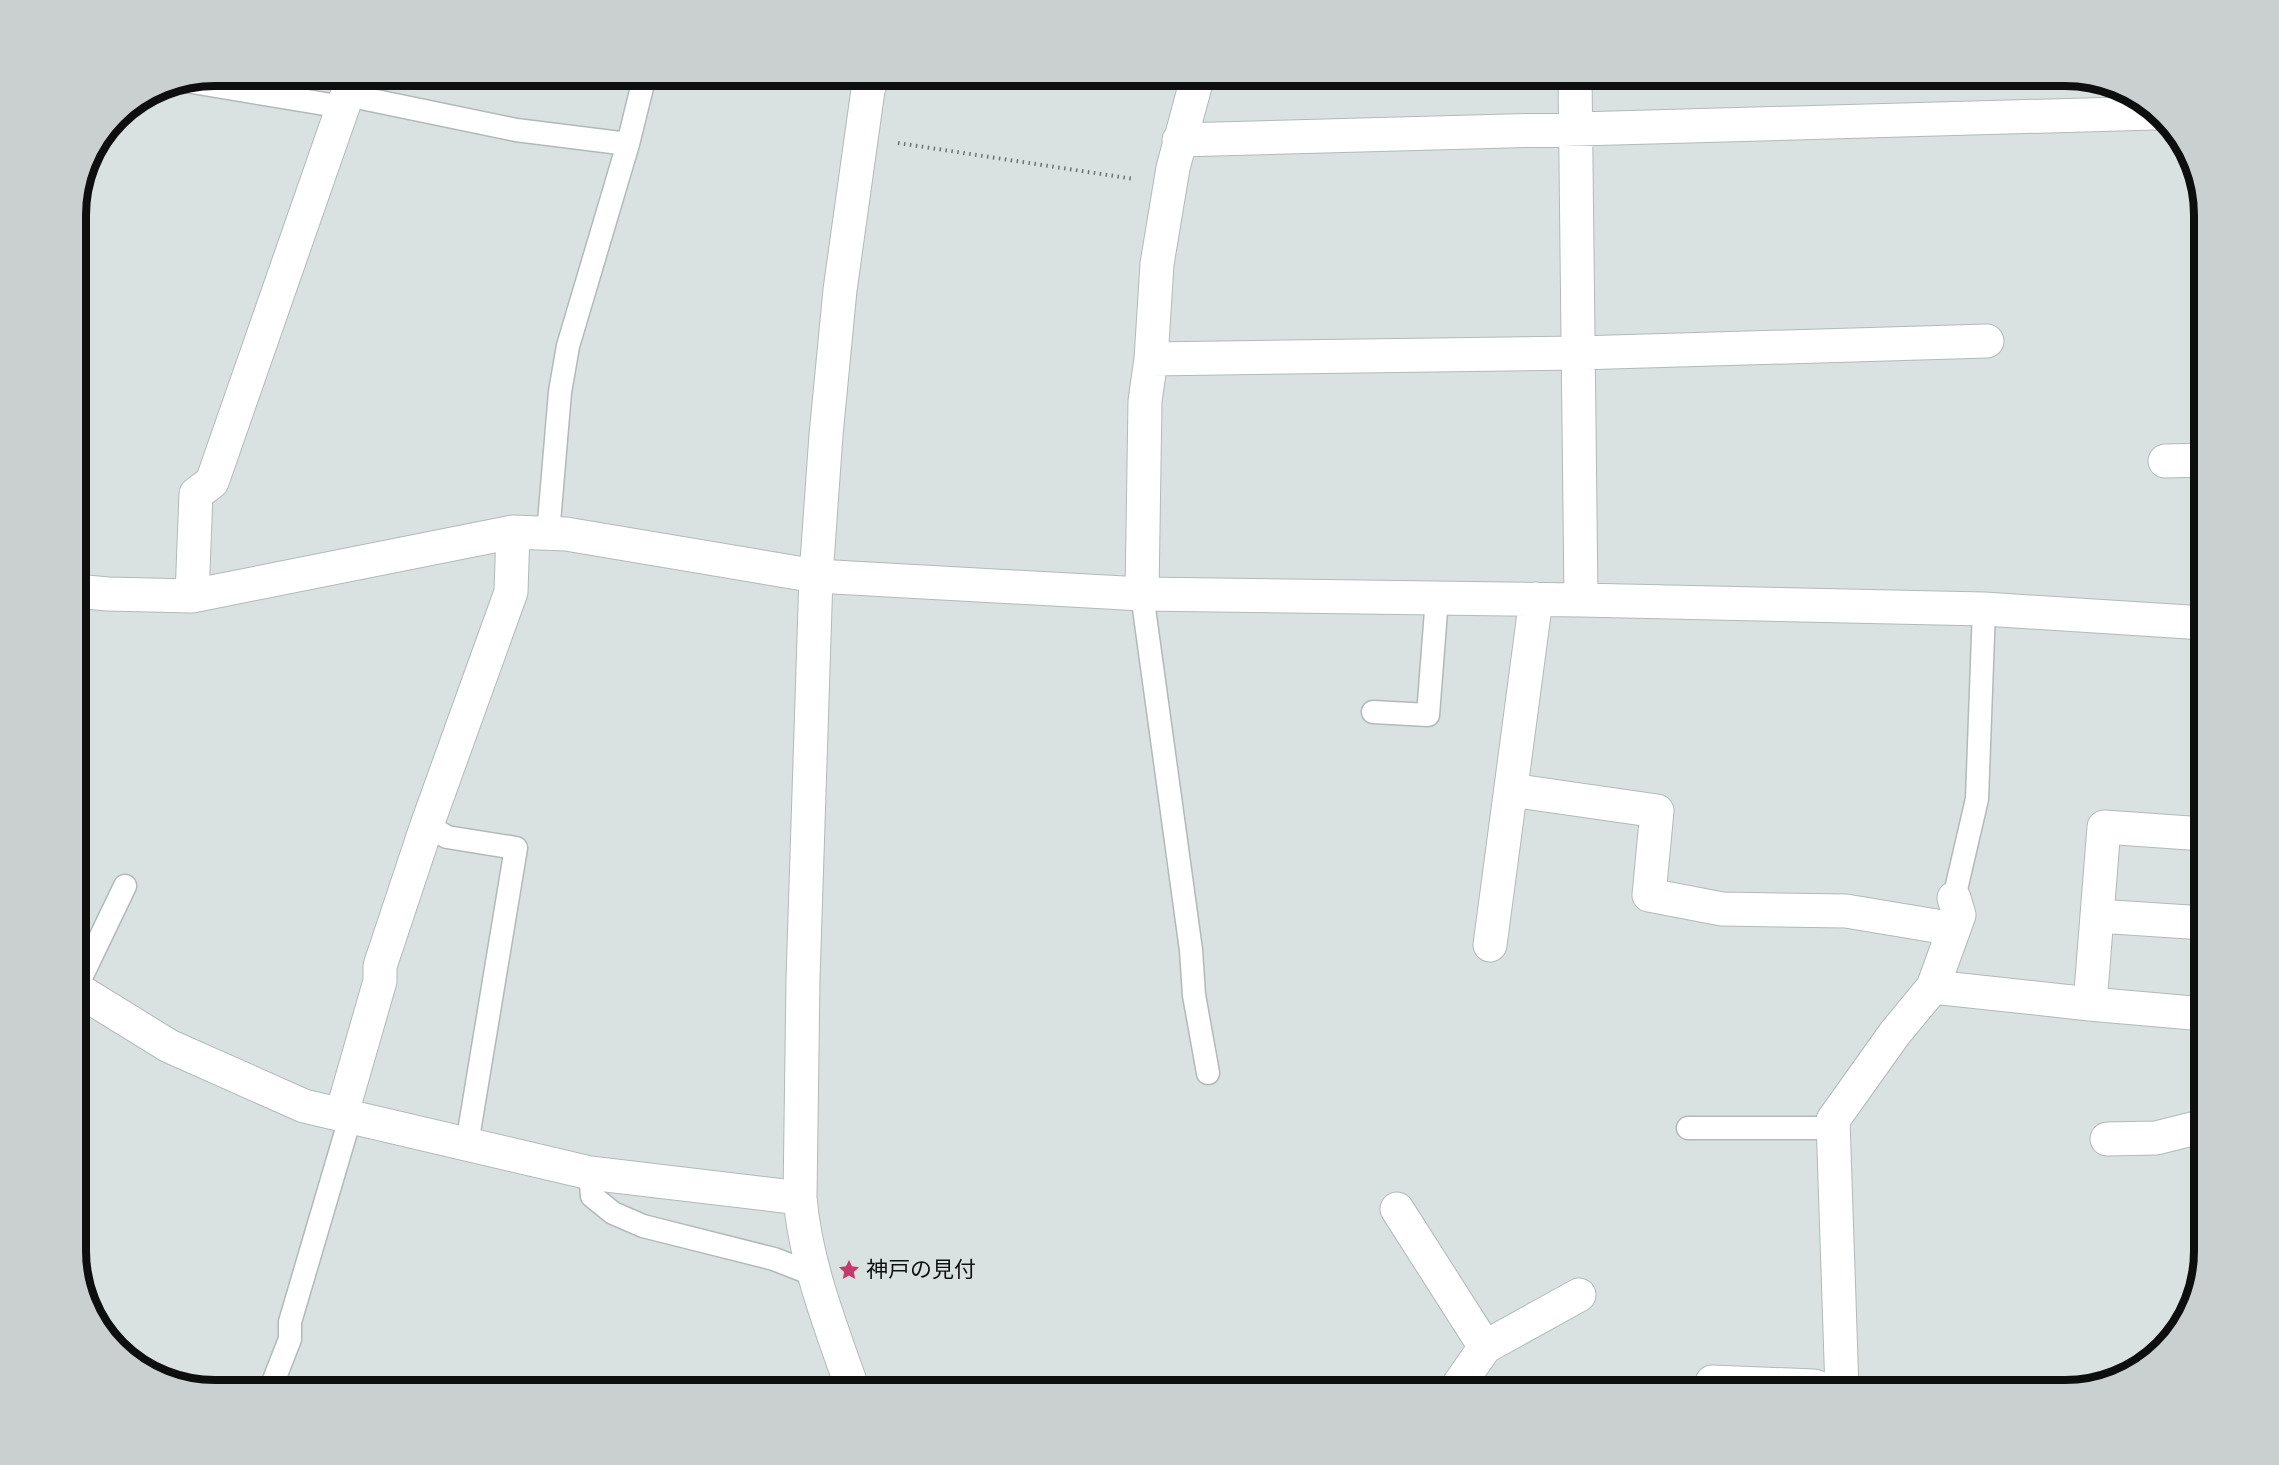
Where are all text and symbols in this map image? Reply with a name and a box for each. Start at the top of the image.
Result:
place icon: 神戸の見付 [837,1258,861,1282]
place label: 神戸の見付 [866,1258,976,1281]

